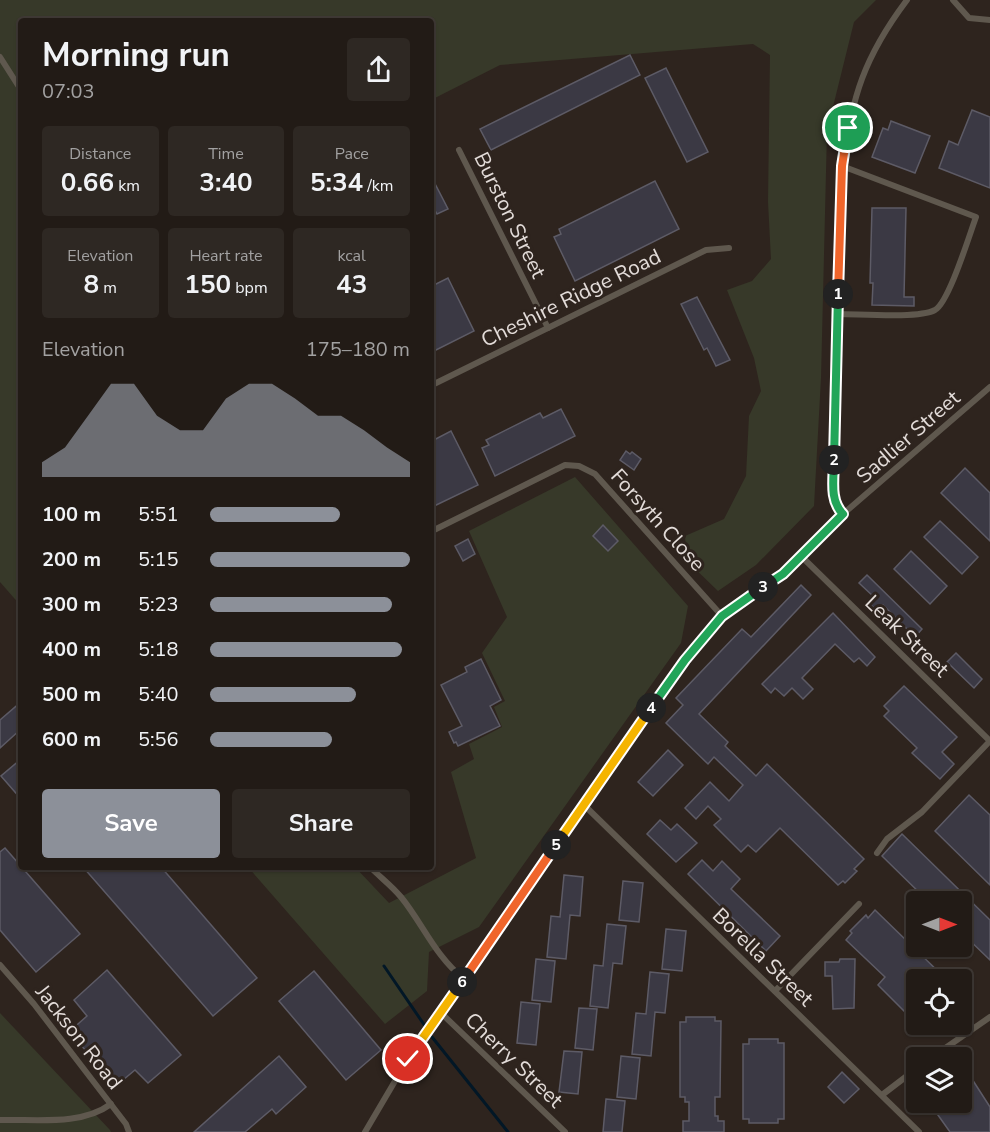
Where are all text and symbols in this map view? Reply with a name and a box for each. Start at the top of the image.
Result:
text: Morning run [42,33,230,78]
button: share [347,38,410,101]
text: 07:03 [42,78,95,105]
pin [822,102,873,153]
icon: arrive [831,111,864,144]
text: Distance [69,143,131,165]
text: Time [208,143,244,165]
text: Pace [335,143,369,165]
street label: Burston Street [467,147,553,283]
text: 0.66 [61,165,114,200]
text: 3:40 [199,165,253,200]
text: 5:34 [310,165,363,200]
text: km [114,175,140,197]
text: /km [363,175,393,197]
street label: Cheshire Ridge Road [476,242,666,354]
text: Elevation [67,245,133,267]
text: Heart rate [189,245,263,267]
text: kcal [337,245,366,267]
text: 8 [84,267,99,302]
text: 150 [184,267,231,302]
text: 43 [336,267,367,302]
text: m [99,277,117,299]
text: bpm [231,277,268,299]
pin: 1 [823,279,853,309]
text: 1 [833,283,843,305]
text: Elevation [42,336,125,363]
text: 175–180 m [306,336,410,363]
street label: Sadlier Street [850,384,966,490]
pin: 2 [819,445,849,475]
text: 2 [829,449,839,471]
street label: Forsyth Close [604,463,712,577]
text: 100 m [42,501,101,528]
text: 5:51 [138,501,179,528]
text: 200 m [42,546,101,573]
text: 5:15 [138,546,179,573]
pin: 3 [748,572,778,602]
text: 3 [758,576,768,598]
street label: Leak Street [859,589,956,684]
text: 300 m [42,591,101,618]
text: 5:23 [138,591,179,618]
text: 400 m [42,636,101,663]
text: 5:18 [138,636,179,663]
text: 500 m [42,681,101,708]
text: 5:40 [138,681,179,708]
pin: 4 [636,693,666,723]
text: 4 [646,697,656,719]
text: 600 m [42,726,101,753]
text: 5:56 [138,726,179,753]
button: Save [42,789,220,858]
button: Share [232,789,410,858]
pin: 5 [541,830,571,860]
text: 5 [551,834,561,856]
north arrow [906,891,972,957]
map controls [906,891,972,1113]
street label: Borella Street [706,902,820,1013]
pin: 6 [447,967,477,997]
button: locate [906,969,972,1035]
text: 6 [457,971,467,993]
street label: Jackson Road [29,978,129,1095]
street label: Cherry Street [459,1006,570,1114]
pin [382,1033,433,1084]
icon: check [391,1042,424,1075]
button: layers [906,1047,972,1113]

